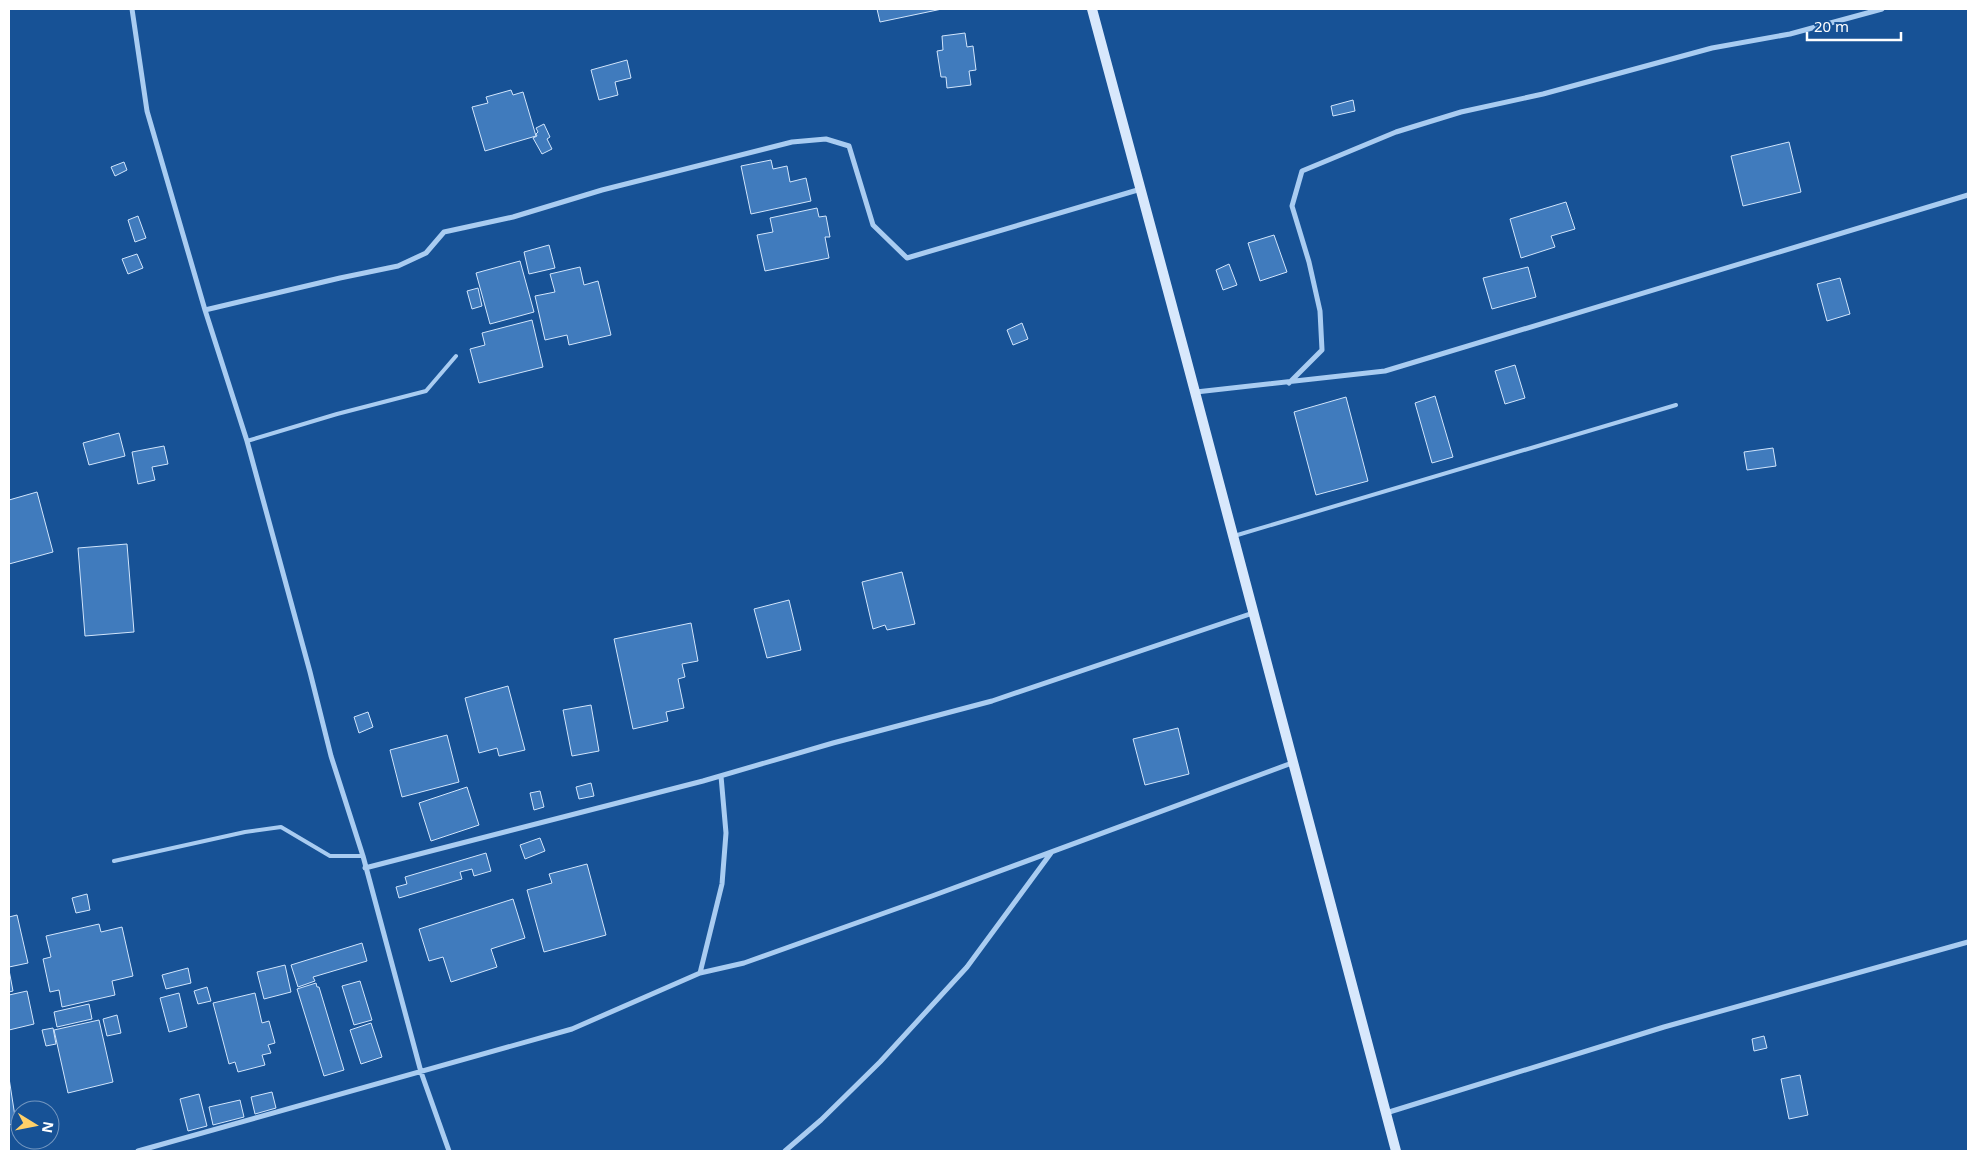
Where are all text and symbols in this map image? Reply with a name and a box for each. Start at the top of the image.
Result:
scale bar [1807,10,1901,42]
text: 20 m [1814,16,1849,36]
north arrow [10,1100,60,1150]
text: N [38,1120,59,1135]

